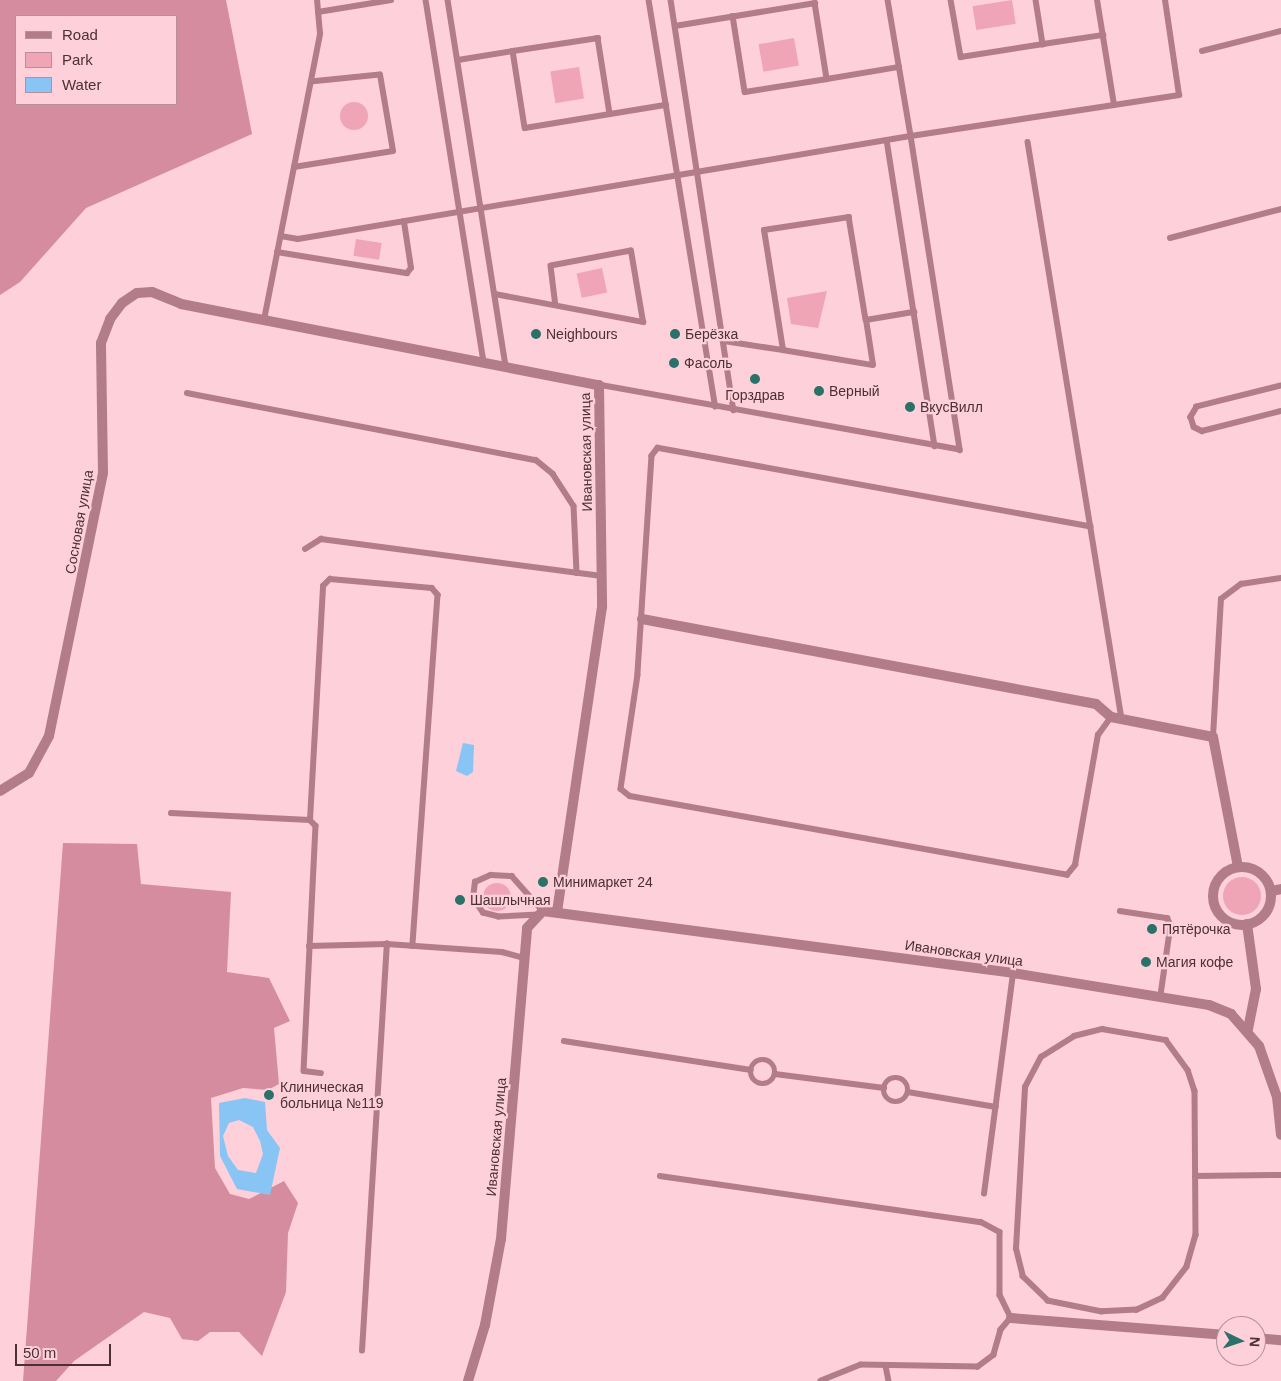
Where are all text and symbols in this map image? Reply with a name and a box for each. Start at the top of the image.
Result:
legend [15,15,178,105]
text: Road [62,26,98,43]
text: Park [62,51,93,68]
text: Water [62,76,101,93]
place label: Neighbours [546,326,618,342]
place label: Берёзка [685,326,738,342]
marker: Neighbours [530,328,542,340]
marker: Берёзка [669,328,681,340]
place label: Фасоль [684,355,733,371]
marker: Фасоль [668,357,680,369]
marker: Горздрав [749,373,761,385]
place label: Верный [829,383,880,399]
marker: Верный [813,385,825,397]
place label: Горздрав [725,387,785,403]
street label: Ивановская улица [577,392,595,512]
place label: ВкусВилл [920,399,983,415]
marker: ВкусВилл [904,401,916,413]
street label: Сосновая улица [62,469,96,575]
place label: Минимаркет 24 [553,874,653,890]
marker: Минимаркет 24 [537,876,549,888]
place label: Шашлычная [470,892,550,908]
marker: Шашлычная [454,894,466,906]
place label: Пятёрочка [1162,921,1231,937]
marker: Пятёрочка [1146,923,1158,935]
street label: Ивановская улица [904,936,1024,970]
place label: Магия кофе [1156,954,1233,970]
marker: Магия кофе [1140,956,1152,968]
street label: Ивановская улица [482,1077,510,1197]
place label: Клиническая больница №119 [280,1079,384,1112]
marker: Клиническая больница №119 [262,1088,276,1102]
north arrow [1216,1316,1266,1366]
scale bar [18,1334,114,1366]
text: N [1247,1336,1263,1348]
text: 50 m [23,1344,56,1361]

